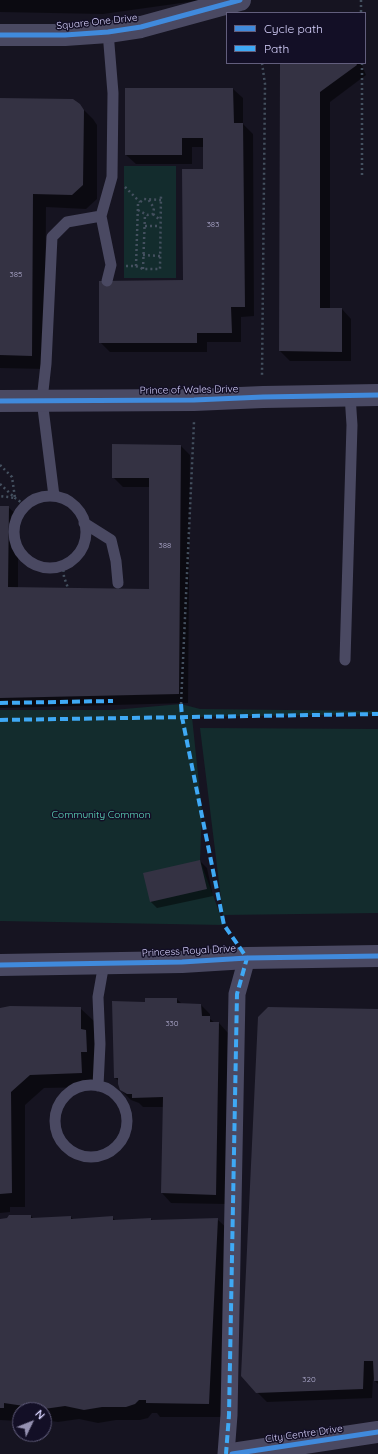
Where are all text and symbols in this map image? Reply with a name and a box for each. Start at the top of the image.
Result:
street label: Square One Drive [56,12,138,32]
legend [226,12,366,64]
text: Cycle path [264,21,323,36]
text: Path [264,41,289,56]
house number: 383 [207,220,219,230]
house number: 385 [10,270,22,280]
street label: Prince of Wales Drive [140,383,238,397]
house number: 388 [159,541,171,551]
park label: Community Common [52,809,150,821]
street label: Princess Royal Drive [142,943,236,959]
house number: 330 [165,1019,179,1029]
house number: 320 [302,1375,316,1385]
north arrow [12,1402,52,1442]
text: N [32,1407,48,1422]
street label: City Centre Drive [265,1423,343,1445]

